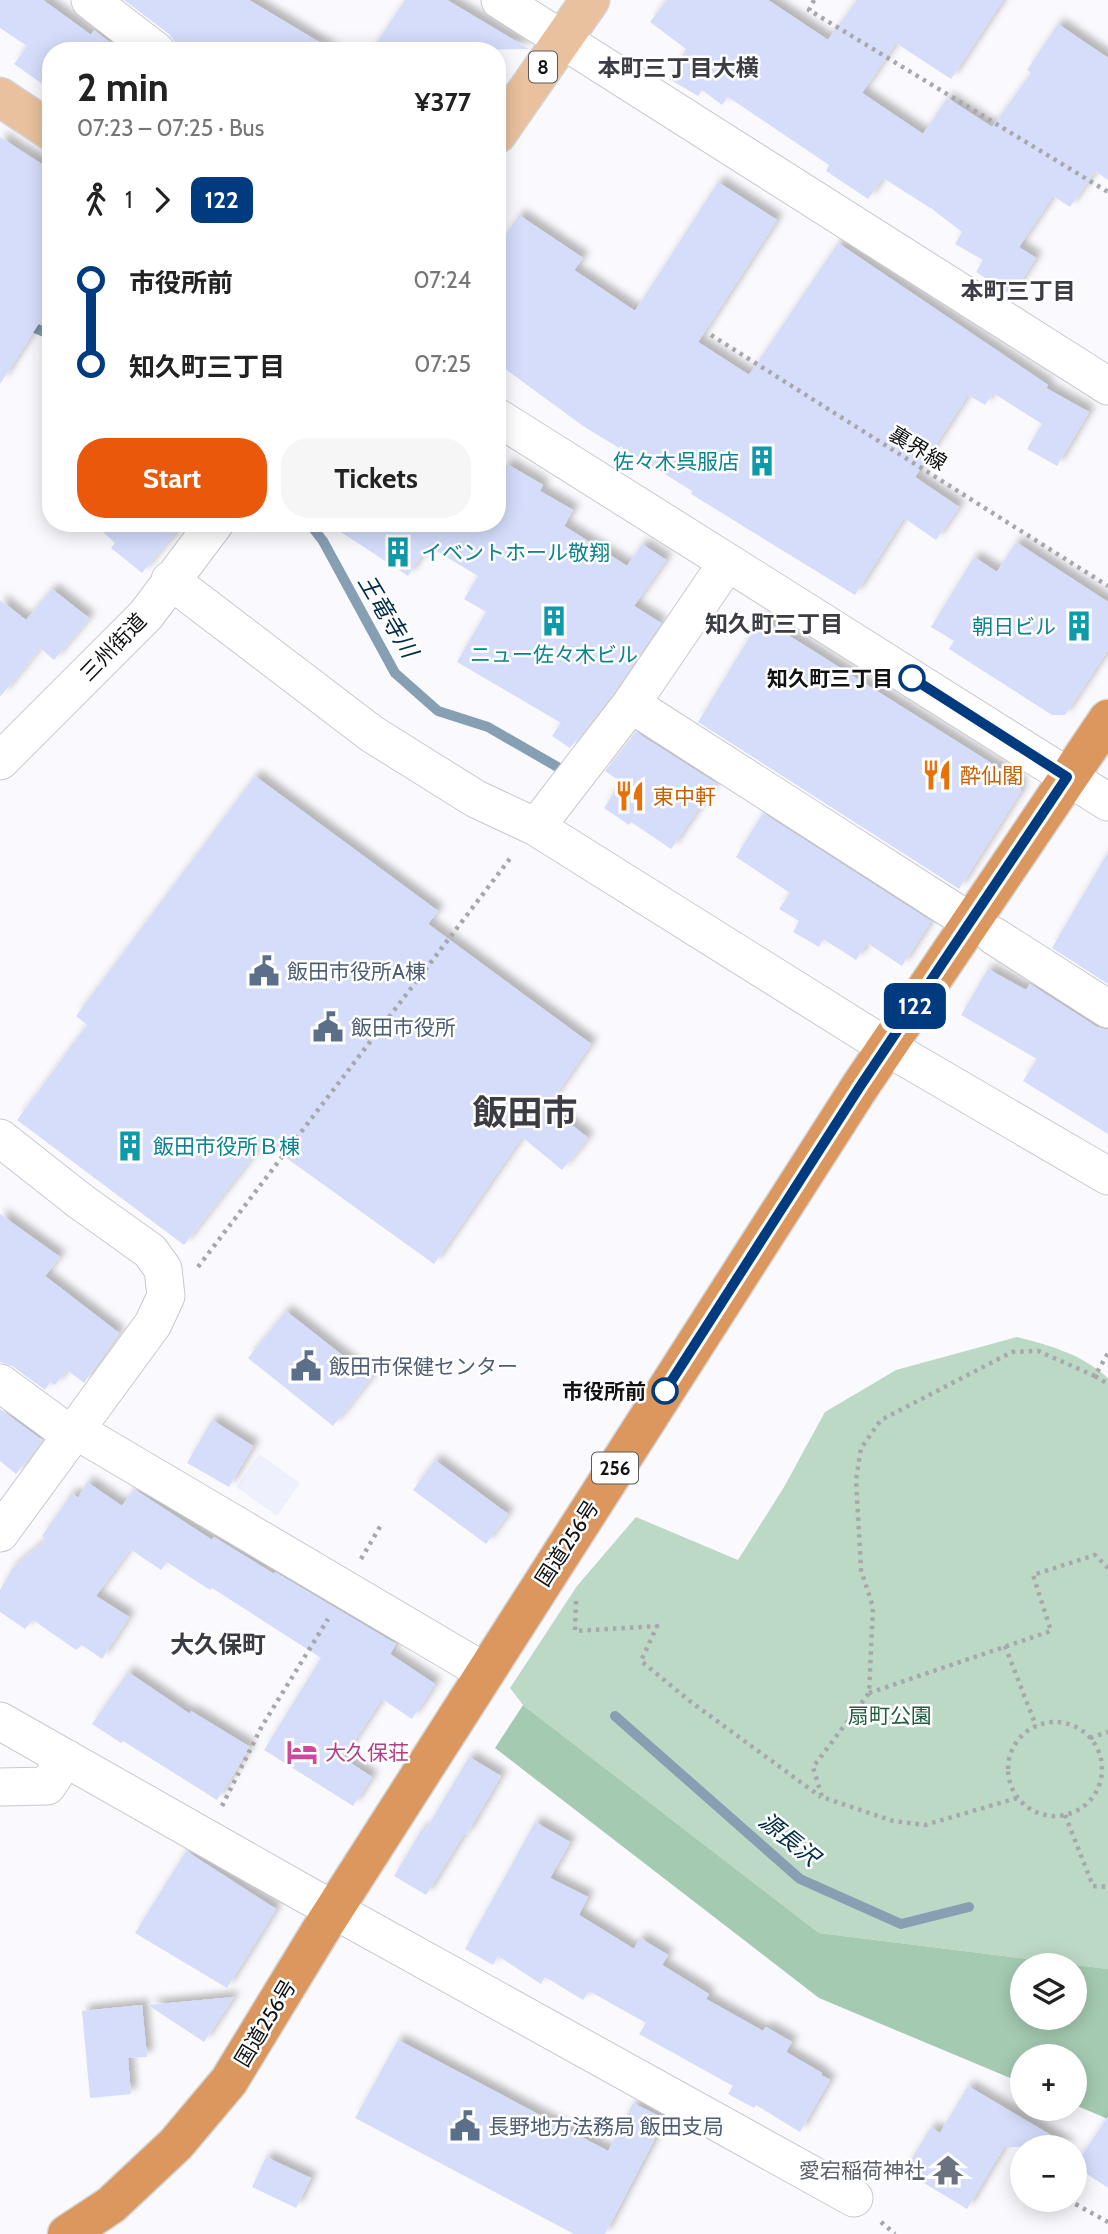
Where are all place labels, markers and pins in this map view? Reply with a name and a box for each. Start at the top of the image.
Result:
building icon: 佐々木呉服店 [745,444,779,478]
place label: 佐々木呉服店 [613,449,739,474]
building icon: イベントホール敬翔 [381,535,415,569]
place label: イベントホール敬翔 [421,540,610,565]
building icon: ニュー佐々木ビル [537,604,571,638]
building icon: 朝日ビル [1062,609,1096,643]
place label: 朝日ビル [972,614,1056,639]
place label: ニュー佐々木ビル [470,642,638,667]
marker: 知久町三丁目 [899,665,925,691]
place label: 知久町三丁目 [767,666,893,691]
restaurant icon: 酔仙閣 [920,758,954,792]
place label: 酔仙閣 [960,763,1023,788]
restaurant icon: 東中軒 [613,779,647,813]
place label: 東中軒 [653,784,716,809]
public building icon: 飯田市役所A棟 [247,954,281,988]
place label: 飯田市役所A棟 [287,959,426,984]
public building icon: 飯田市役所 [311,1010,345,1044]
place label: 飯田市役所 [351,1015,456,1040]
building icon: 飯田市役所Ｂ棟 [113,1129,147,1163]
place label: 飯田市役所Ｂ棟 [153,1134,300,1159]
public building icon: 飯田市保健センター [289,1349,323,1383]
place label: 飯田市保健センター [329,1354,518,1379]
marker: 市役所前 [652,1378,678,1404]
place label: 市役所前 [562,1379,646,1404]
hotel icon: 大久保荘 [285,1735,319,1769]
place label: 大久保荘 [325,1740,409,1765]
public building icon: 長野地方法務局 飯田支局 [448,2109,482,2143]
place label: 長野地方法務局 飯田支局 [488,2114,724,2139]
temple icon: 愛宕稲荷神社 [931,2153,965,2187]
place label: 愛宕稲荷神社 [799,2158,925,2183]

